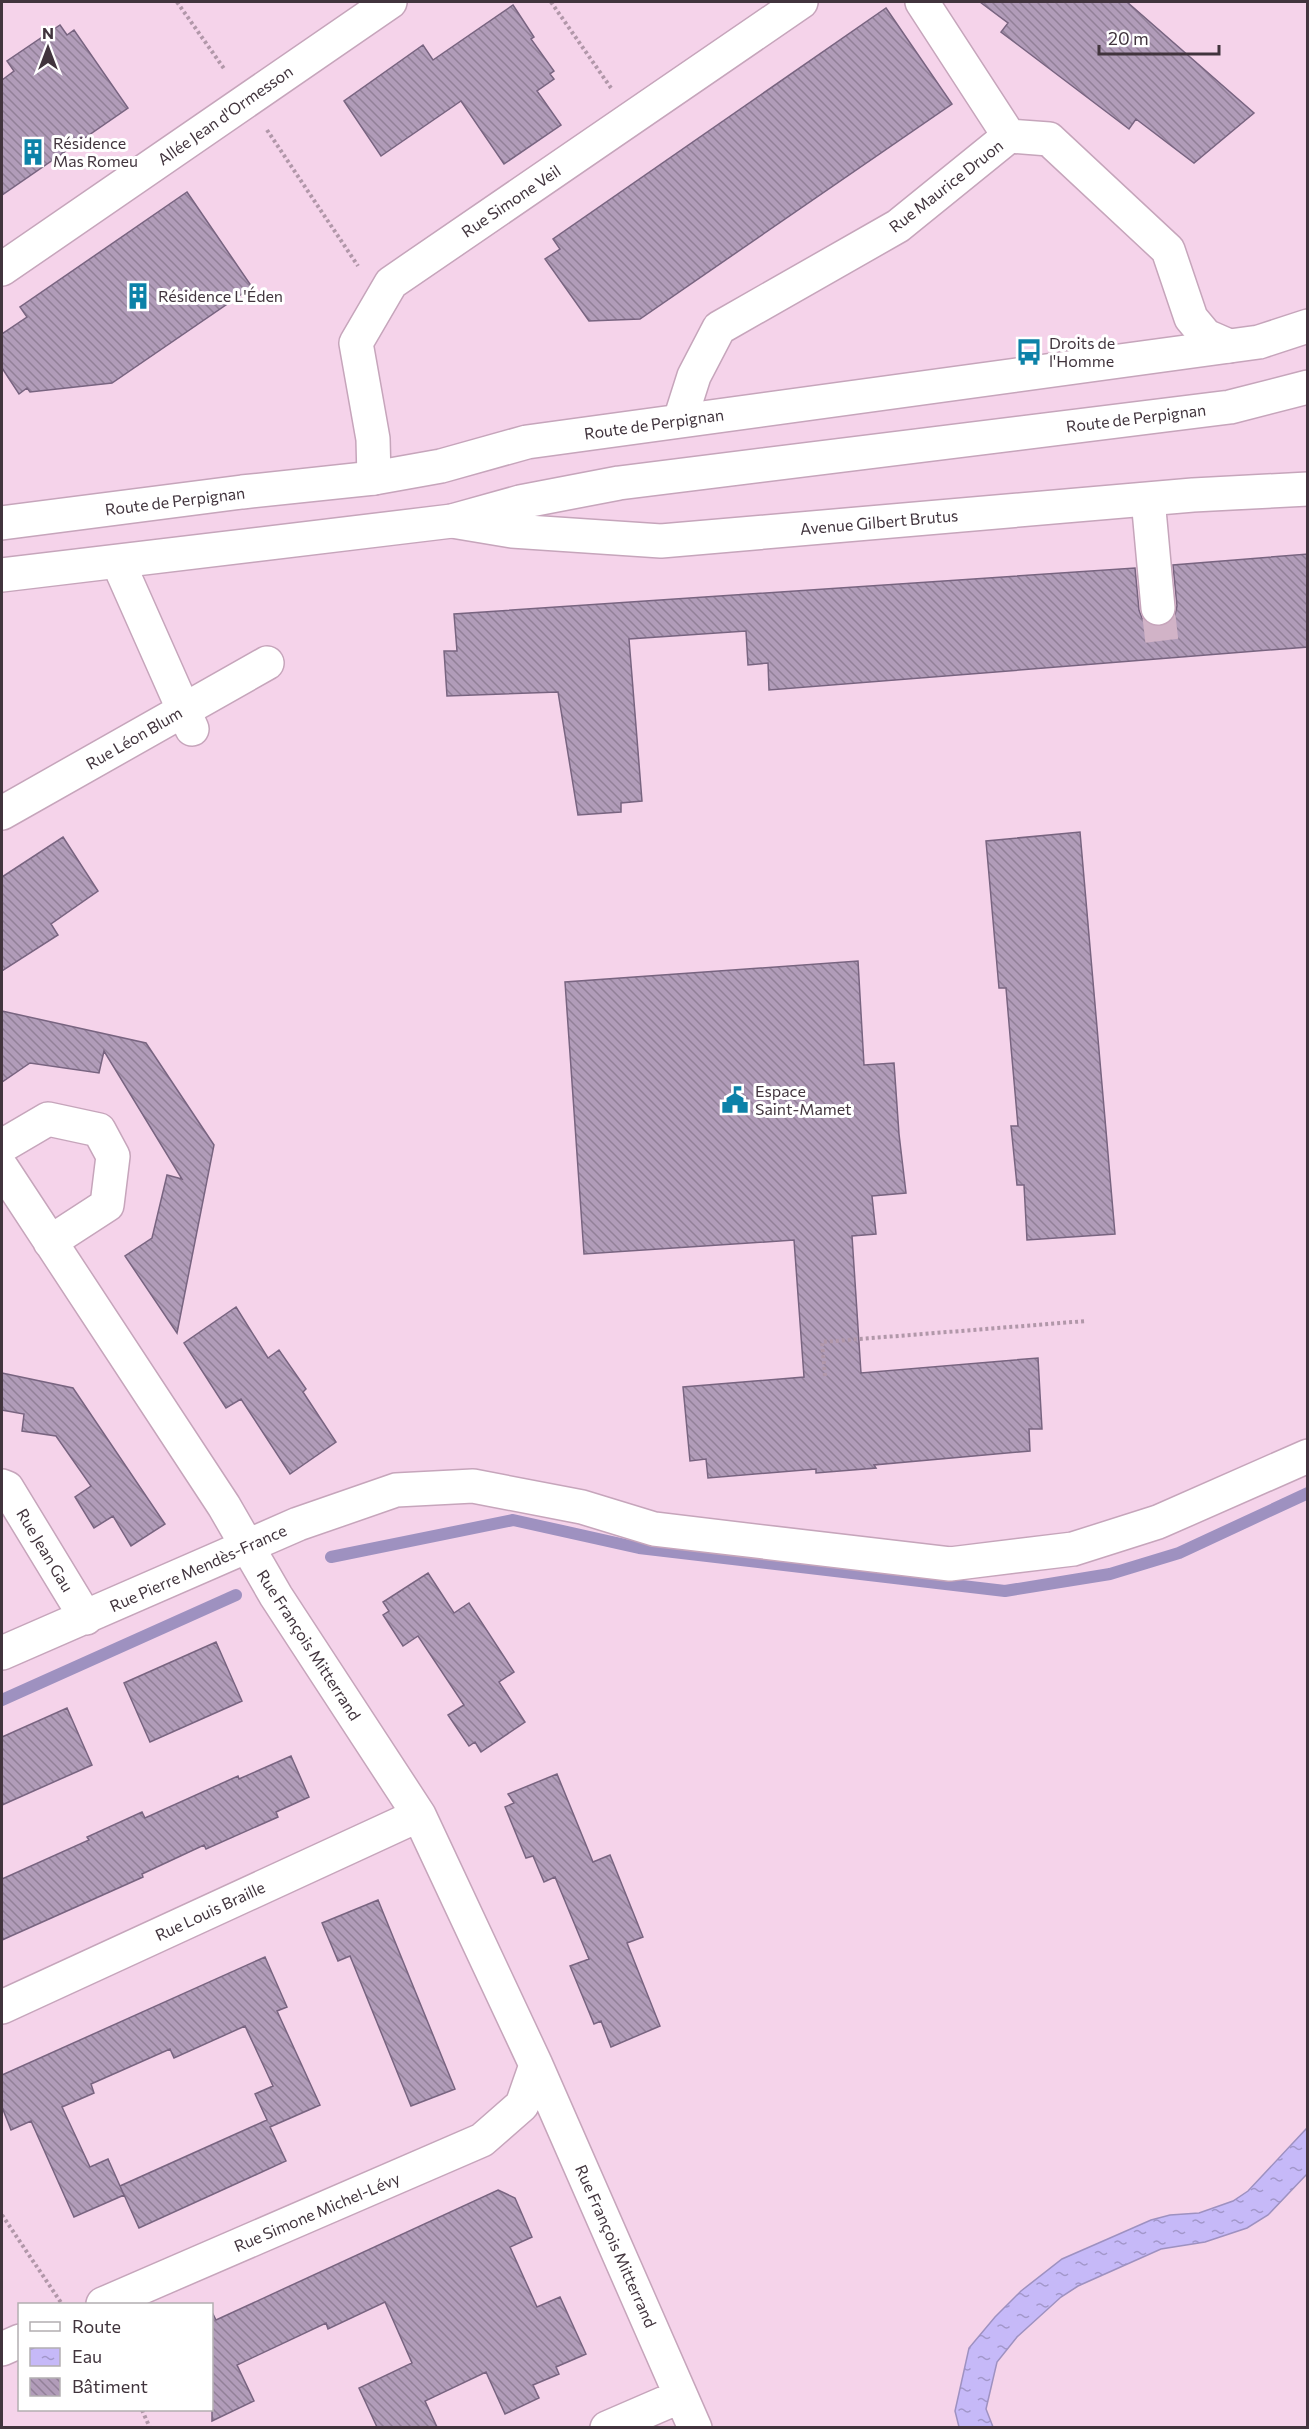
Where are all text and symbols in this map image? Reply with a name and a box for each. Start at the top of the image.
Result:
north arrow [18,18,78,78]
scale bar [1099,18,1219,56]
text: N [42,23,54,42]
text: 20 m [1108,27,1149,49]
street label: Allée Jean d'Ormesson [154,61,296,168]
place label: Résidence Mas Romeu [53,133,138,170]
street label: Rue Maurice Druon [885,135,1006,236]
building icon: Résidence Mas Romeu [18,137,48,167]
street label: Rue Simone Veil [458,160,564,241]
building icon: Résidence L'Éden [123,281,153,311]
place label: Résidence L'Éden [158,286,283,305]
place label: Droits de l'Homme [1049,333,1115,370]
bus stop icon: Droits de l'Homme [1014,337,1044,367]
street label: Route de Perpignan [1065,399,1207,436]
street label: Route de Perpignan [583,404,725,443]
street label: Route de Perpignan [104,482,246,519]
street label: Avenue Gilbert Brutus [799,505,959,538]
street label: Rue Léon Blum [82,702,185,773]
place label: Espace Saint-Mamet [755,1081,852,1118]
public building icon: Espace Saint-Mamet [720,1085,750,1115]
street label: Rue Jean Gau [13,1505,78,1595]
street label: Rue Pierre Mendès-France [107,1520,289,1615]
street label: Rue François Mitterrand [254,1566,365,1724]
street label: Rue Louis Braille [152,1877,268,1944]
street label: Rue François Mitterrand [572,2162,661,2330]
street label: Rue Simone Michel-Lévy [231,2168,403,2255]
legend [18,2303,213,2411]
text: Route [72,2315,121,2337]
text: Eau [72,2345,102,2367]
text: Bâtiment [72,2375,148,2397]

